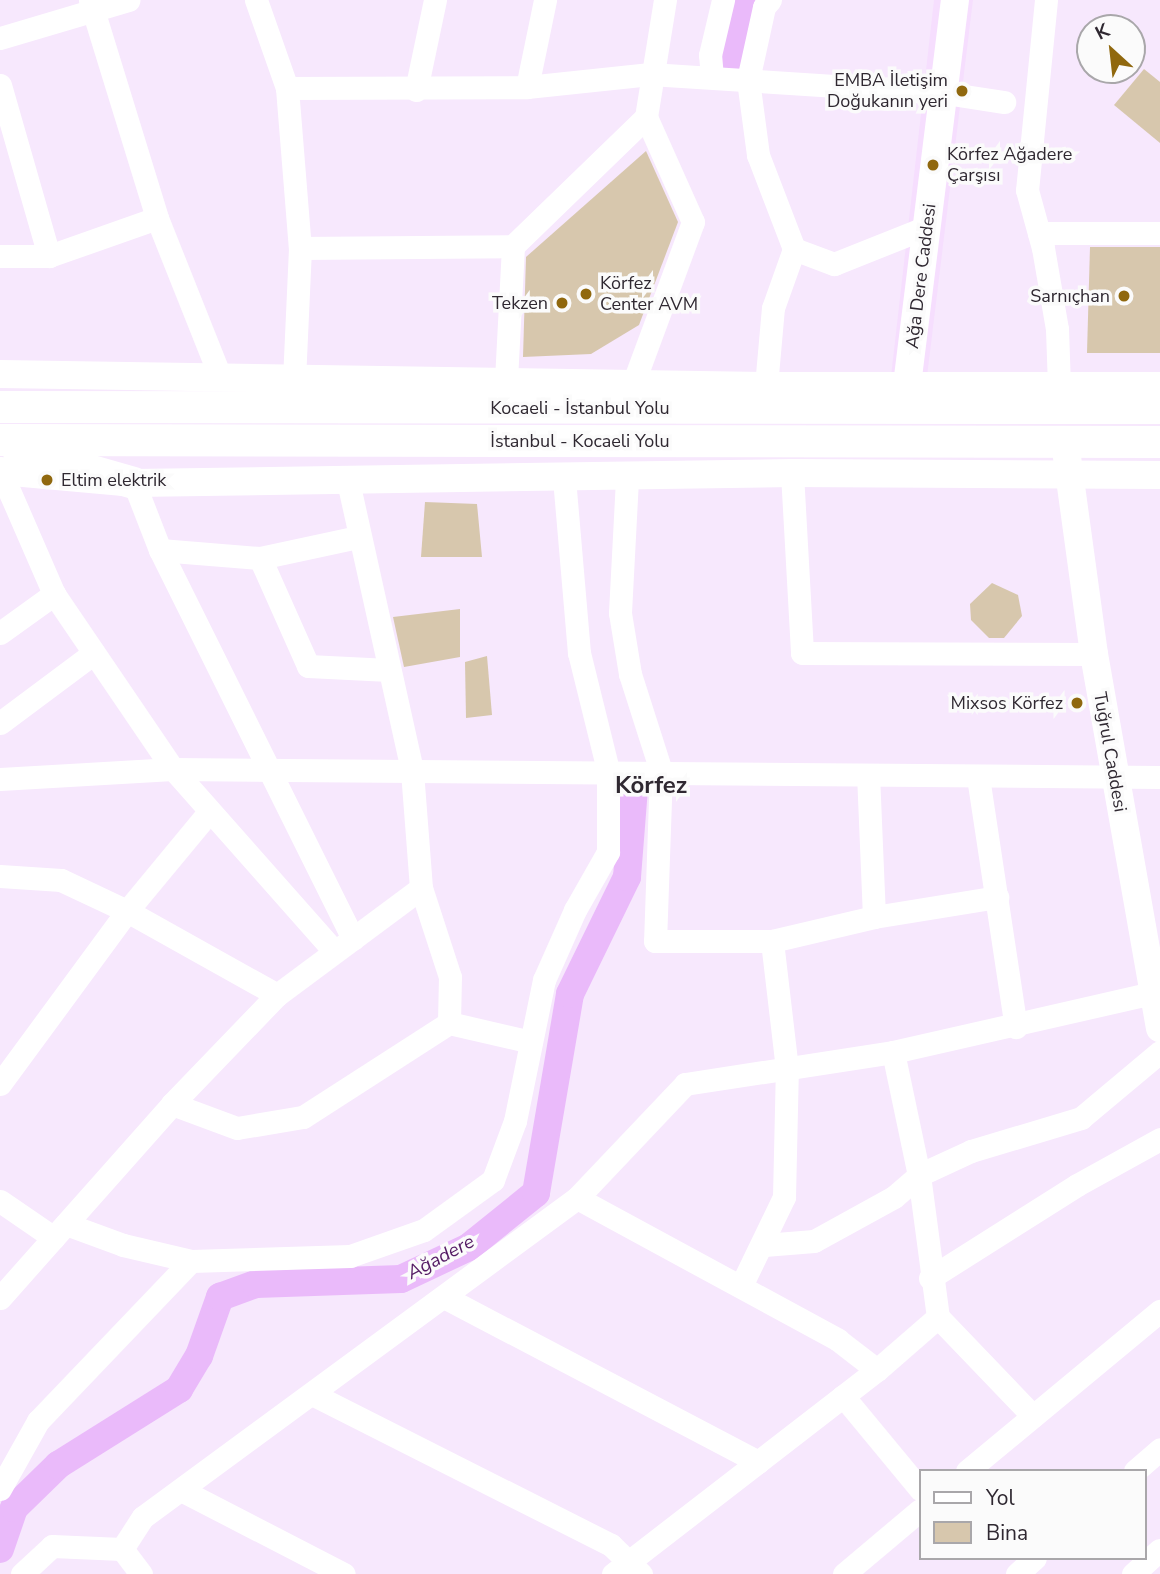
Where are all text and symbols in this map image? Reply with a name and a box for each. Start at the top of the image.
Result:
north arrow [1076,14,1146,84]
text: K [1091,18,1114,47]
place label: EMBA İletişim Doğukanın yeri [827,70,948,112]
marker: EMBA İletişim Doğukanın yeri [954,83,970,99]
place label: Körfez Ağadere Çarşısı [947,144,1072,186]
marker: Körfez Ağadere Çarşısı [925,157,941,173]
street label: Ağa Dere Caddesi [901,202,941,350]
place label: Körfez Center AVM [600,273,698,316]
place label: Sarnıçhan [1030,285,1110,307]
marker: Körfez Center AVM [578,286,594,302]
marker: Sarnıçhan [1116,288,1132,304]
place label: Tekzen [492,292,548,314]
marker: Tekzen [554,295,570,311]
street label: Kocaeli - İstanbul Yolu [490,397,670,419]
street label: İstanbul - Kocaeli Yolu [490,430,670,452]
place label: Eltim elektrik [61,469,166,491]
marker: Eltim elektrik [39,472,55,488]
street label: Tuğrul Caddesi [1089,690,1131,814]
place label: Mixsos Körfez [951,692,1063,714]
marker: Mixsos Körfez [1069,695,1085,711]
district label: Körfez [615,772,687,800]
water label: Ağadere [403,1231,479,1285]
legend [918,1469,1146,1560]
text: Yol [986,1484,1015,1512]
text: Bina [986,1519,1028,1547]

